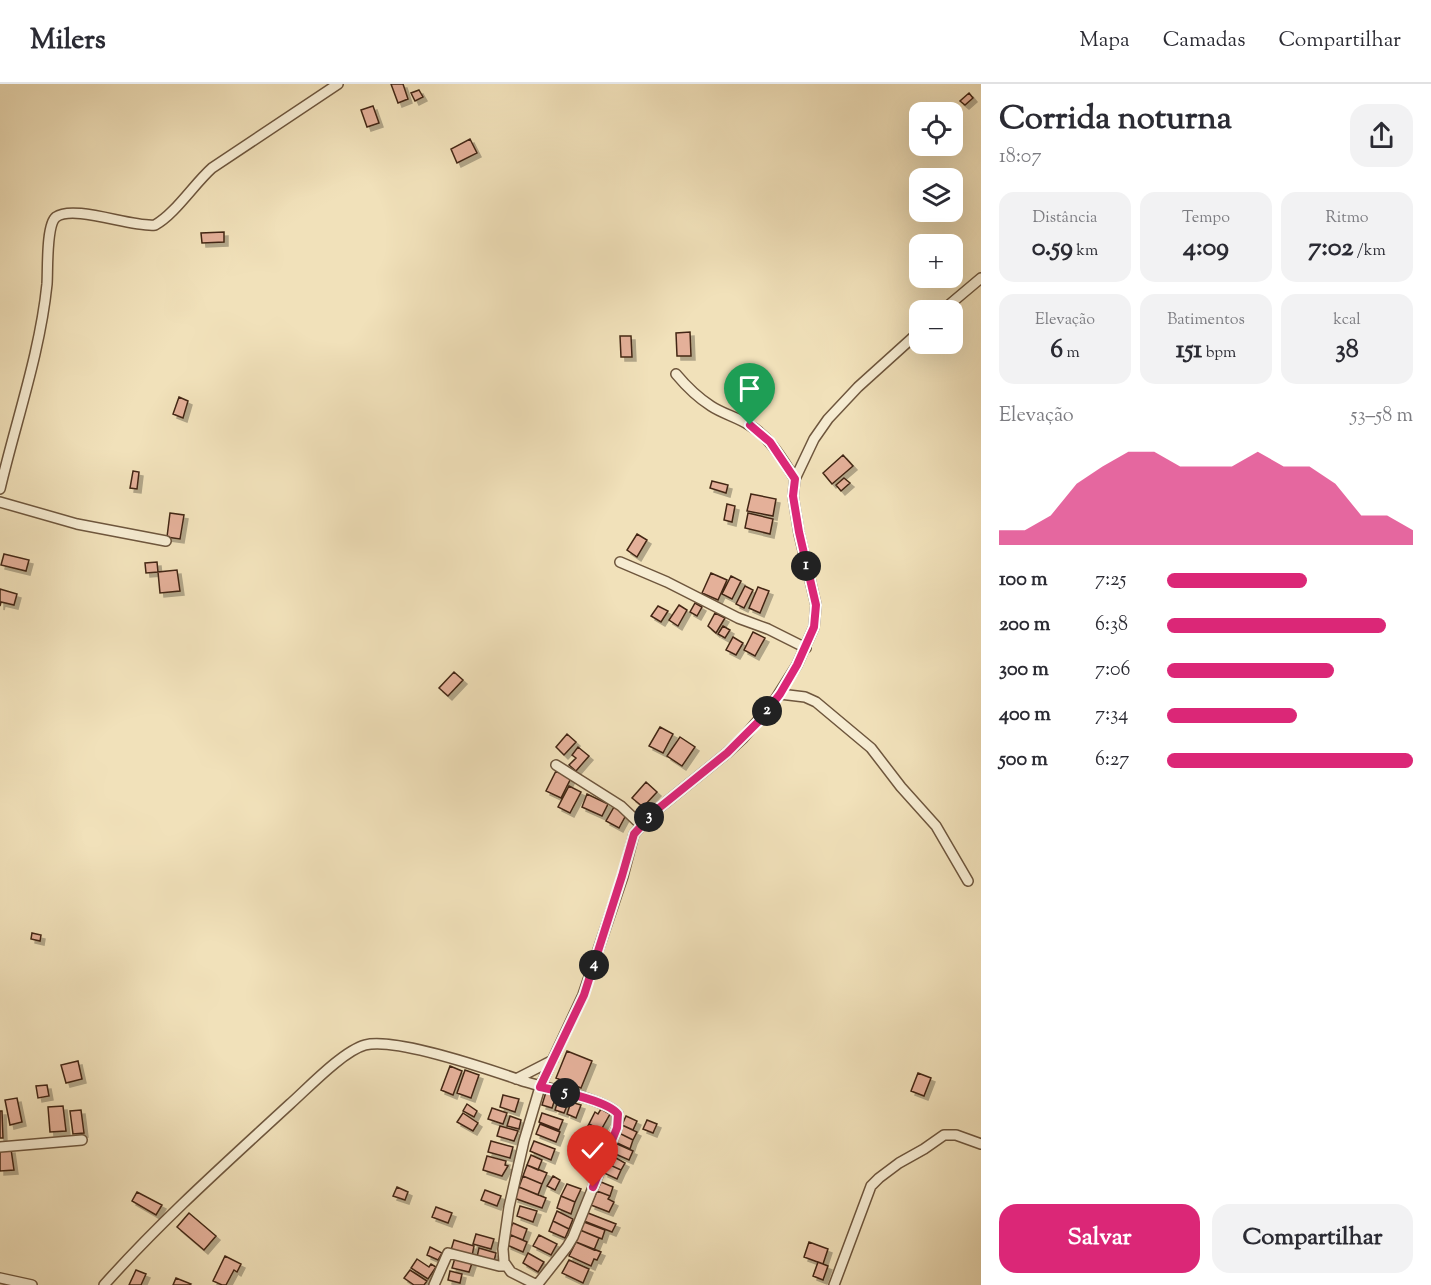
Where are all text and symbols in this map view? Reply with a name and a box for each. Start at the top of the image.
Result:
text: Milers [30,21,106,61]
text: Mapa [1080,26,1130,56]
text: Camadas [1163,26,1246,56]
text: Compartilhar [1279,26,1401,56]
text: Corrida noturna [999,96,1232,144]
map controls [909,102,963,354]
button: locate [909,102,963,156]
button: share [1350,104,1413,167]
text: 18:07 [999,143,1041,172]
button: layers [909,168,963,222]
text: Distância [1033,207,1097,230]
text: Tempo [1182,207,1230,230]
text: Ritmo [1325,207,1369,230]
text: 0.59 [1032,230,1073,267]
text: 4:09 [1183,230,1229,267]
text: 7:02 [1308,230,1353,267]
button: + [909,234,963,288]
text: km [1073,240,1098,263]
text: /km [1353,240,1386,263]
button: − [909,300,963,354]
text: Elevação [1035,309,1095,332]
text: Batimentos [1167,309,1245,332]
text: kcal [1333,309,1361,332]
text: 6 [1050,332,1063,369]
text: 151 [1176,332,1202,369]
text: 38 [1335,332,1359,369]
text: m [1063,342,1080,365]
text: bpm [1202,342,1236,365]
pin [724,363,775,425]
icon: arrive [733,372,766,405]
text: Elevação [999,402,1074,431]
text: 53–58 m [1351,402,1413,431]
pin: 1 [791,551,821,581]
text: 1 [803,554,809,577]
text: 100 m [999,566,1048,595]
text: 7:25 [1095,566,1126,595]
text: 200 m [999,611,1050,640]
text: 6:38 [1095,611,1128,640]
text: 300 m [999,656,1049,685]
text: 7:06 [1095,656,1131,685]
pin: 2 [752,696,782,726]
text: 2 [763,699,771,722]
text: 400 m [999,701,1051,730]
text: 7:34 [1095,701,1128,730]
text: 500 m [999,746,1048,775]
text: 6:27 [1095,746,1129,775]
pin: 3 [634,802,664,832]
text: 3 [646,805,652,828]
pin: 4 [579,950,609,980]
text: 4 [590,953,598,976]
pin: 5 [550,1078,580,1108]
text: 5 [562,1081,568,1104]
pin [567,1125,618,1187]
icon: check [576,1134,609,1167]
button: Salvar [999,1204,1200,1273]
button: Compartilhar [1212,1204,1413,1273]

